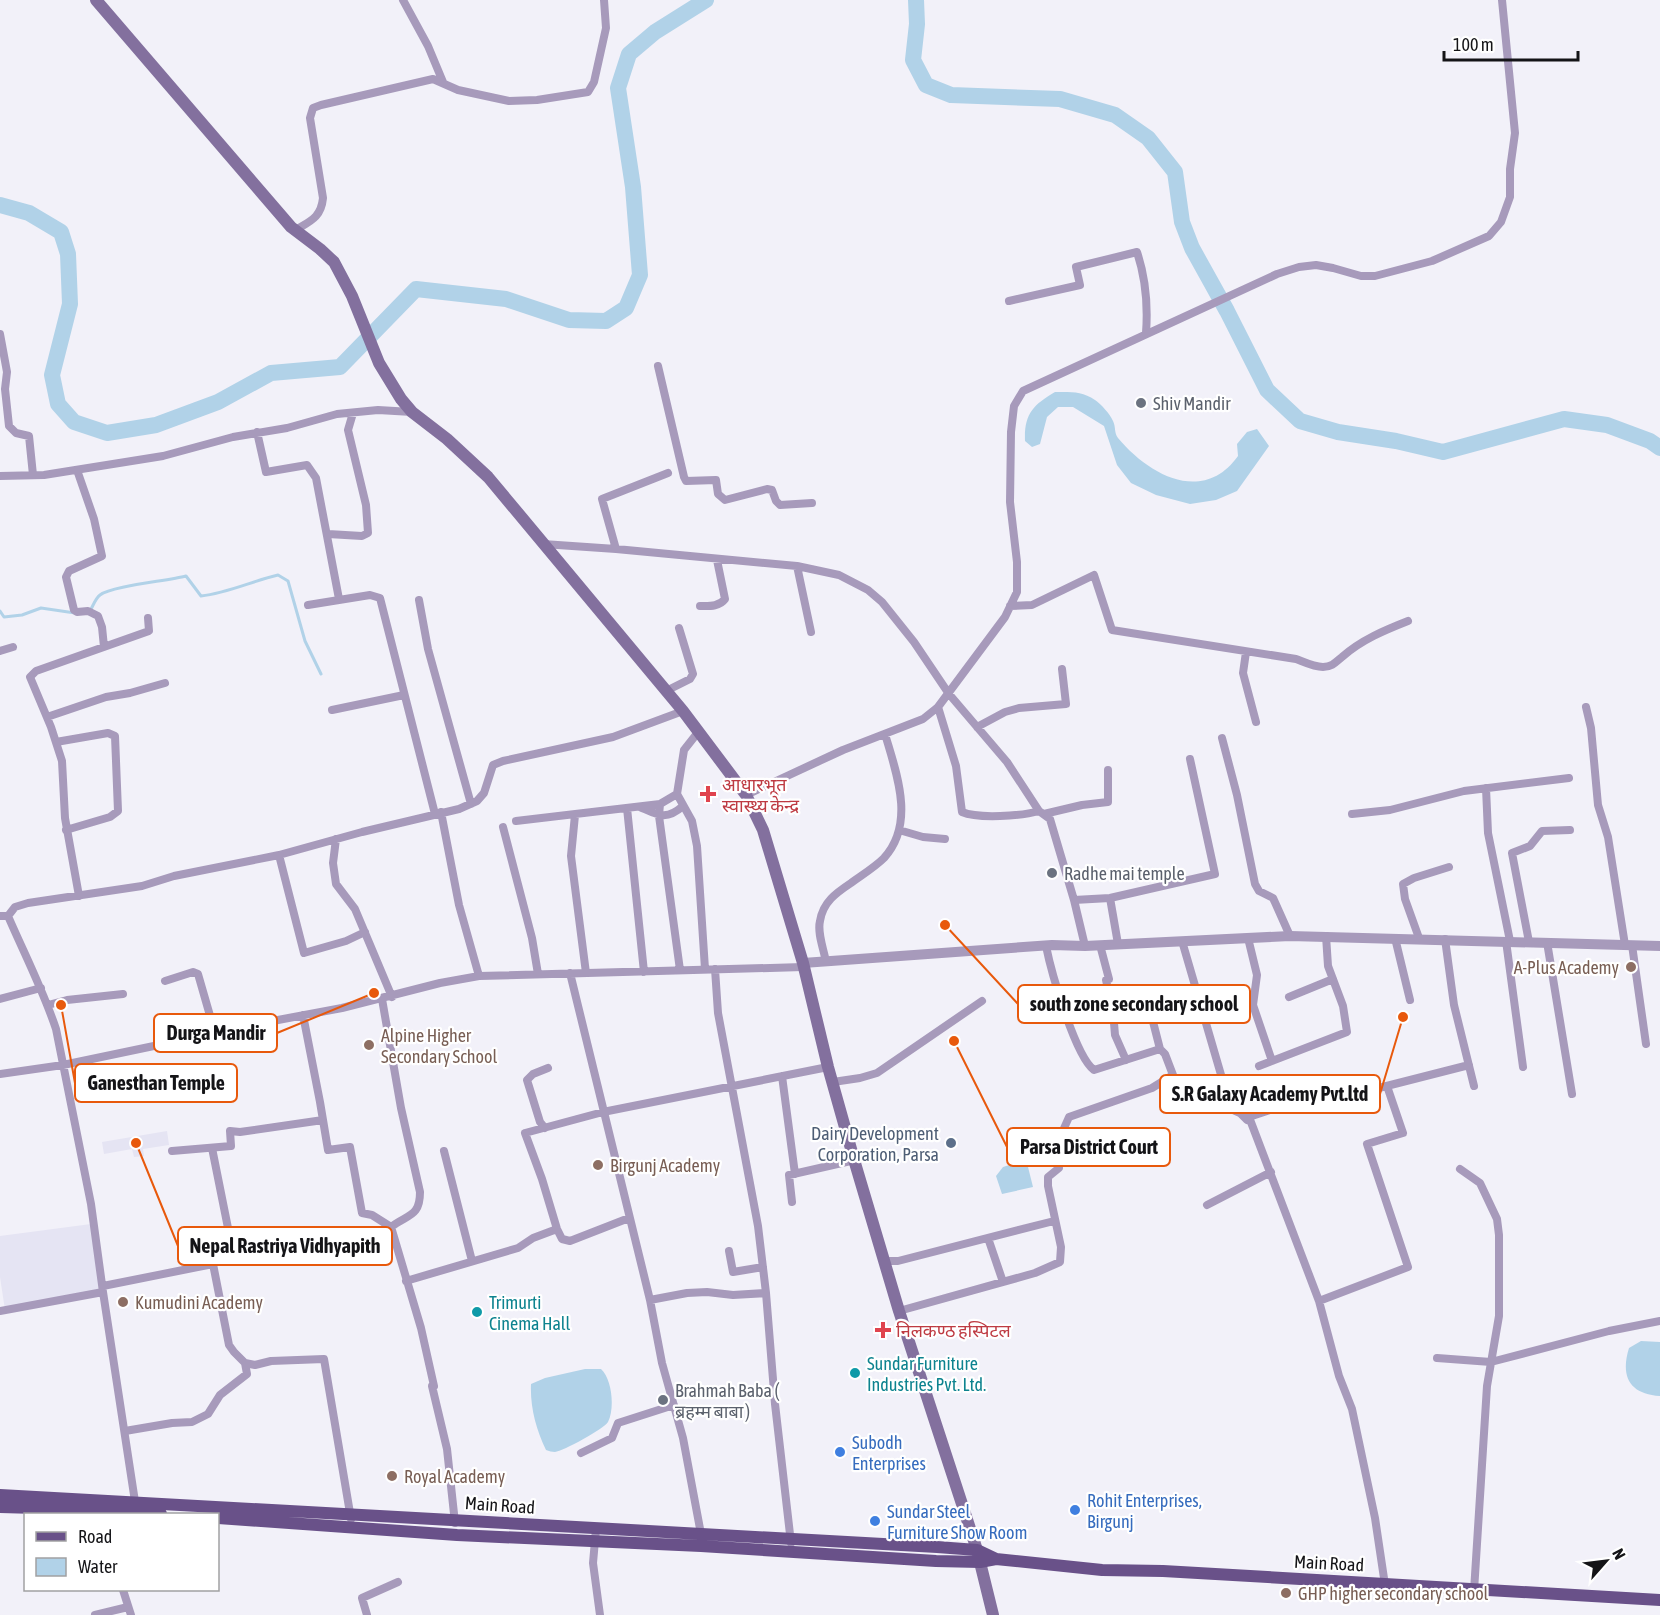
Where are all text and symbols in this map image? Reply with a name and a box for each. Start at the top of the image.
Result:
scale bar [1444,24,1578,62]
text: 100 m [1453,34,1494,55]
place label: Shiv Mandir [1153,393,1231,414]
marker: Shiv Mandir [1134,396,1148,410]
place label: आधारभूत स्वास्थ्य केन्द्र [722,774,800,816]
marker: आधारभूत स्वास्थ्य केन्द्र [699,785,717,803]
place label: Radhe mai temple [1064,863,1185,884]
marker: Radhe mai temple [1045,866,1059,880]
place label: A-Plus Academy [1514,957,1619,978]
marker: A-Plus Academy [1624,960,1638,974]
callout: south zone secondary school [1018,985,1250,1023]
text: south zone secondary school [1030,992,1239,1015]
callout: Durga Mandir [154,1014,277,1052]
text: Durga Mandir [167,1021,266,1044]
place label: Alpine Higher Secondary School [381,1025,497,1067]
marker: Alpine Higher Secondary School [362,1038,376,1052]
callout: Ganesthan Temple [75,1064,237,1102]
text: Ganesthan Temple [87,1071,225,1094]
callout: S.R Galaxy Academy Pvt.ltd [1160,1075,1380,1113]
text: S.R Galaxy Academy Pvt.ltd [1172,1082,1368,1105]
place label: Dairy Development Corporation, Parsa [811,1123,939,1165]
callout: Parsa District Court [1007,1128,1170,1166]
text: Parsa District Court [1020,1135,1158,1158]
marker: Dairy Development Corporation, Parsa [944,1136,958,1150]
place label: Birgunj Academy [610,1155,720,1176]
marker: Birgunj Academy [591,1158,605,1172]
callout: Nepal Rastriya Vidhyapith [178,1227,392,1265]
text: Nepal Rastriya Vidhyapith [190,1234,380,1257]
place label: Kumudini Academy [135,1292,263,1313]
place label: Trimurti Cinema Hall [489,1292,571,1334]
marker: Kumudini Academy [116,1295,130,1309]
marker: Trimurti Cinema Hall [470,1305,484,1319]
place label: निलकण्ठ हस्पिटल [896,1320,1011,1341]
marker: निलकण्ठ हस्पिटल [874,1321,892,1339]
place label: Sundar Furniture Industries Pvt. Ltd. [867,1353,986,1395]
marker: Sundar Furniture Industries Pvt. Ltd. [848,1366,862,1380]
place label: Brahmah Baba ( ब्रहम्म बाबा ) [675,1380,779,1422]
marker: Brahmah Baba ( ब्रहम्म बाबा ) [656,1393,670,1407]
place label: Subodh Enterprises [852,1432,926,1474]
marker: Subodh Enterprises [833,1445,847,1459]
place label: Royal Academy [404,1466,505,1487]
marker: Royal Academy [385,1469,399,1483]
place label: Rohit Enterprises, Birgunj [1087,1490,1202,1532]
street label: Main Road [464,1492,536,1518]
place label: Sundar Steel Furniture Show Room [887,1501,1027,1543]
marker: Rohit Enterprises, Birgunj [1068,1503,1082,1517]
legend [24,1513,219,1591]
marker: Sundar Steel Furniture Show Room [868,1514,882,1528]
text: Road [78,1526,112,1547]
north arrow [1576,1531,1636,1591]
text: N [1609,1546,1629,1562]
street label: Main Road [1293,1551,1365,1575]
text: Water [78,1556,118,1577]
place label: GHP higher secondary school [1298,1583,1489,1604]
marker: GHP higher secondary school [1279,1586,1293,1600]

